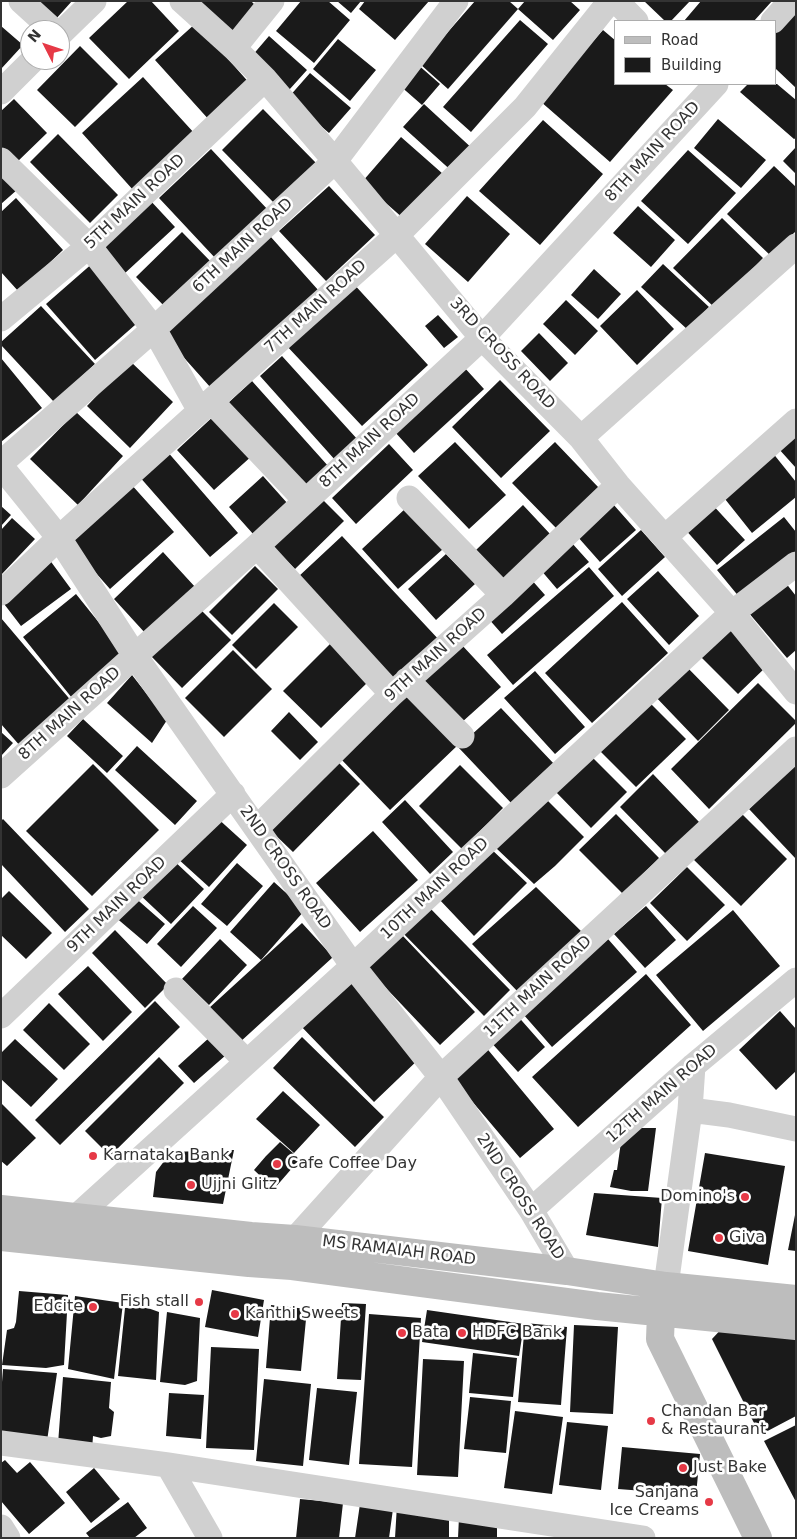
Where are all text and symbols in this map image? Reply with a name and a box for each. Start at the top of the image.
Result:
north arrow [20,20,70,70]
legend [614,20,777,85]
text: N [25,26,44,45]
text: Road [661,31,699,49]
text: Building [661,56,722,74]
street label: 8TH MAIN ROAD [602,98,704,206]
street label: 5TH MAIN ROAD [81,151,189,253]
street label: 6TH MAIN ROAD [189,195,297,297]
street label: 7TH MAIN ROAD [261,256,371,358]
street label: 3RD CROSS ROAD [445,294,559,414]
street label: 8TH MAIN ROAD [316,390,424,492]
street label: 9TH MAIN ROAD [381,604,491,706]
street label: 8TH MAIN ROAD [15,663,125,765]
street label: 2ND CROSS ROAD [235,802,335,934]
street label: 10TH MAIN ROAD [377,834,493,944]
street label: 9TH MAIN ROAD [63,853,171,957]
street label: 11TH MAIN ROAD [480,932,596,1042]
street label: 12TH MAIN ROAD [603,1041,721,1147]
street label: 2ND CROSS ROAD [472,1130,568,1264]
place label: Karnataka Bank [103,1146,229,1166]
marker: Karnataka Bank [87,1150,99,1162]
place label: Cafe Coffee Day [287,1154,417,1174]
marker: Cafe Coffee Day [271,1158,283,1170]
place label: Ujjni Glitz [201,1175,277,1195]
marker: Ujjni Glitz [185,1179,197,1191]
place label: Domino's [660,1187,735,1207]
marker: Domino's [739,1191,751,1203]
place label: Giva [729,1228,765,1248]
street label: MS RAMAIAH ROAD [321,1232,477,1270]
marker: Giva [713,1232,725,1244]
place label: Fish stall [120,1292,189,1312]
marker: Fish stall [193,1296,205,1308]
place label: Edcite [33,1297,83,1317]
marker: Edcite [87,1301,99,1313]
place label: Kanthi Sweets [245,1304,359,1324]
marker: Kanthi Sweets [229,1308,241,1320]
place label: Bata [412,1323,449,1343]
place label: HDFC Bank [472,1323,562,1343]
marker: Bata [396,1327,408,1339]
marker: HDFC Bank [456,1327,468,1339]
place label: Chandan Bar & Restaurant [661,1402,766,1440]
marker: Chandan Bar & Restaurant [645,1415,657,1427]
place label: Just Bake [693,1458,767,1478]
marker: Just Bake [677,1462,689,1474]
place label: Sanjana Ice Creams [610,1483,699,1521]
marker: Sanjana Ice Creams [703,1496,715,1508]

